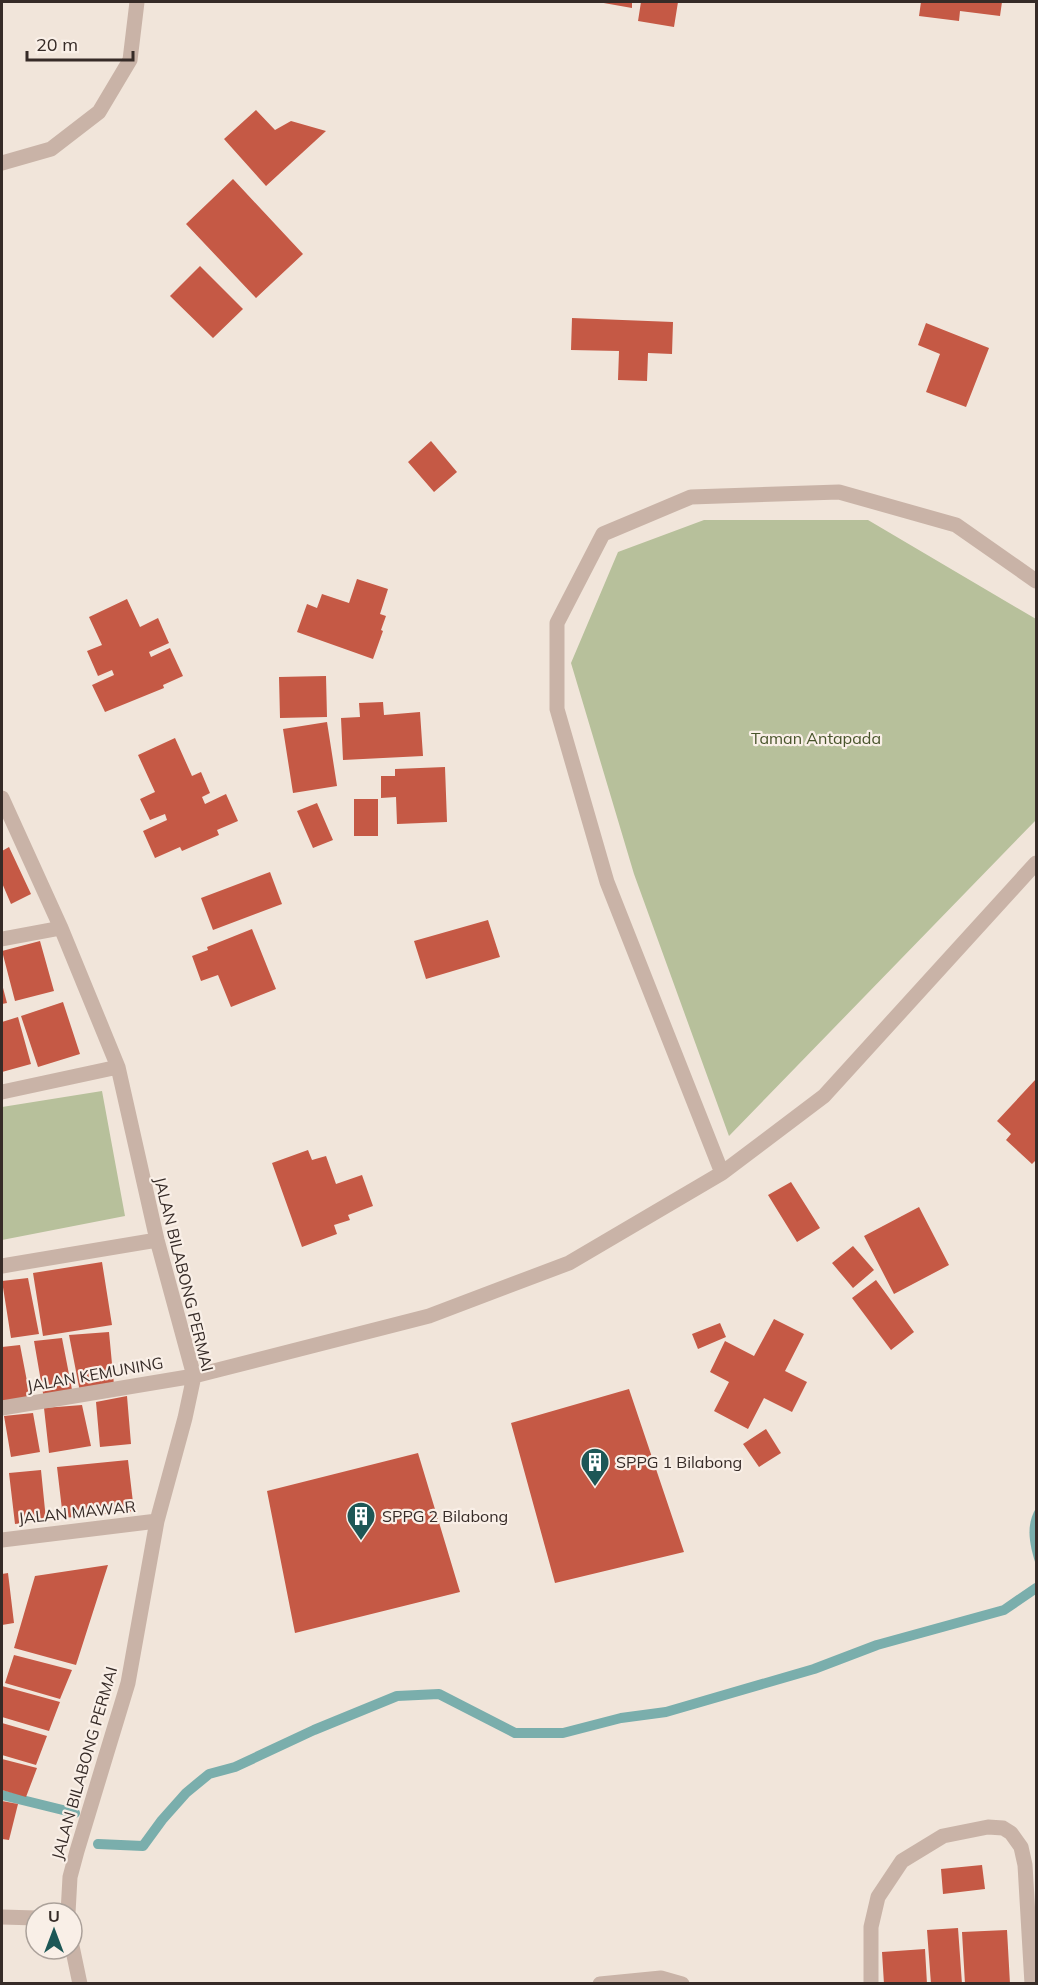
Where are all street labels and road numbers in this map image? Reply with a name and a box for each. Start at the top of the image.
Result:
street label: JALAN BILABONG PERMAI [150,1175,218,1373]
street label: JALAN KEMUNING [25,1352,165,1396]
street label: JALAN MAWAR [17,1496,137,1528]
street label: JALAN BILABONG PERMAI [47,1664,121,1862]

